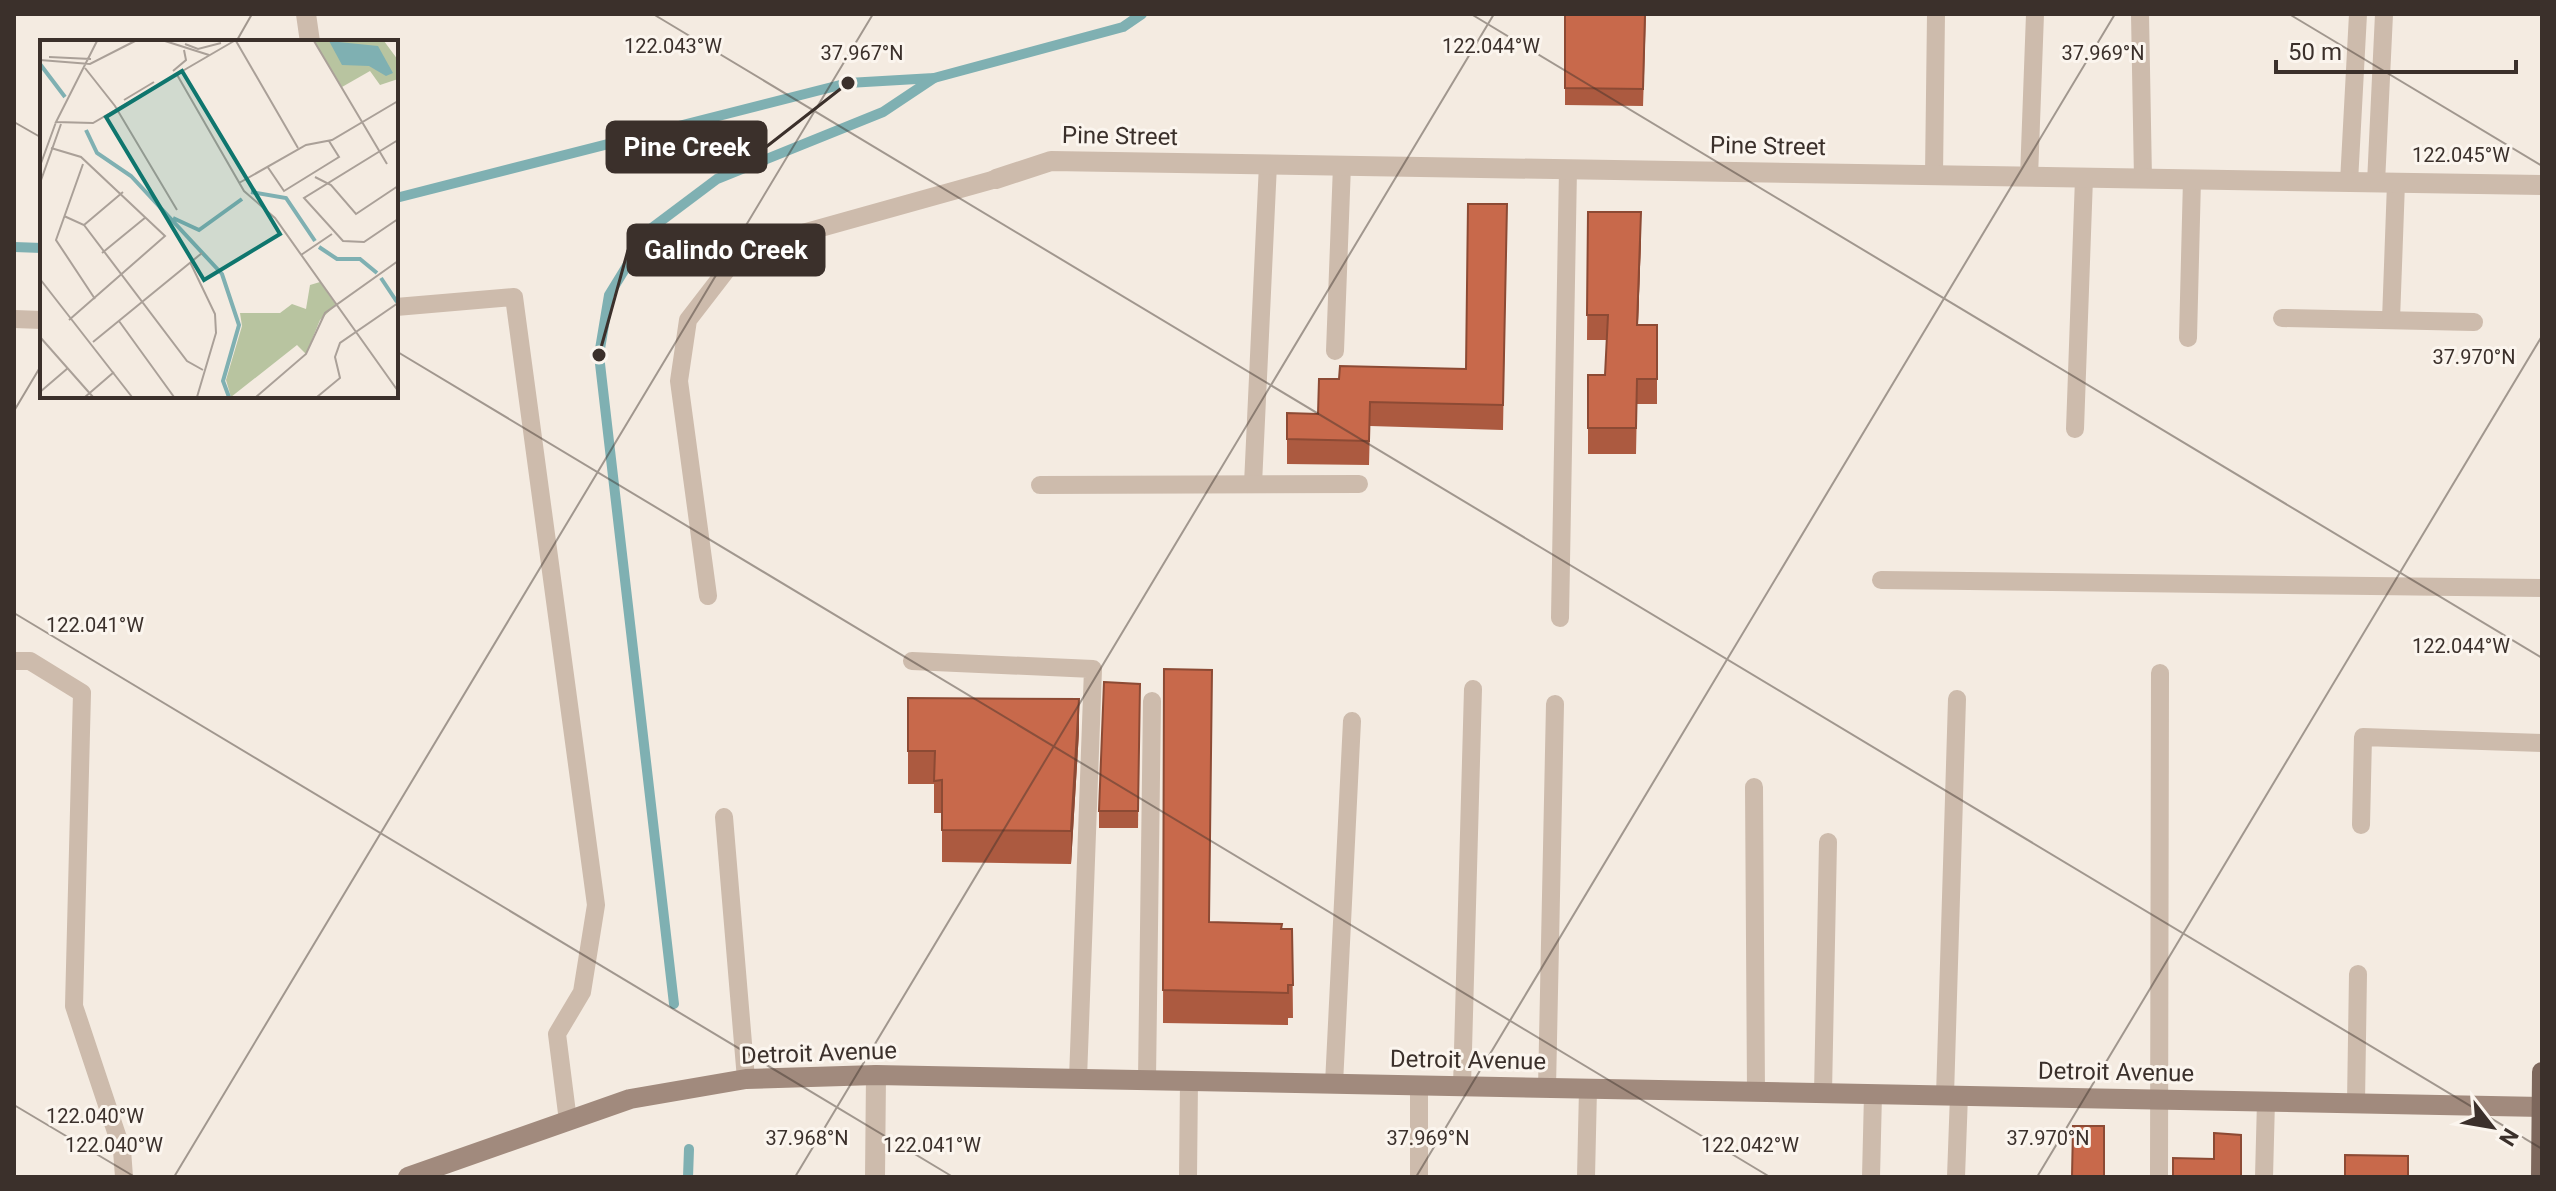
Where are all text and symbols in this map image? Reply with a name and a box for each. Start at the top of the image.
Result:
scale bar [2276,24,2516,74]
text: 122.043°W [624,34,722,58]
text: 122.044°W [1442,34,1540,58]
text: 50 m [2288,38,2342,66]
inset map [40,40,398,398]
text: 37.967°N [820,41,904,65]
text: 37.969°N [2061,41,2145,65]
street label: Pine Street [1062,121,1178,151]
callout: Pine Creek [607,122,766,172]
street label: Pine Street [1710,131,1826,161]
text: Pine Creek [624,132,752,162]
text: 122.045°W [2412,143,2510,167]
callout: Galindo Creek [628,225,824,275]
text: Galindo Creek [644,235,809,265]
text: 37.970°N [2432,345,2516,369]
text: 122.041°W [46,613,144,637]
text: 122.044°W [2412,634,2510,658]
street label: Detroit Avenue [741,1036,897,1070]
street label: Detroit Avenue [1390,1045,1546,1075]
street label: Detroit Avenue [2038,1057,2194,1087]
north arrow [2452,1087,2532,1167]
text: 122.040°W [46,1104,144,1128]
text: N [2494,1124,2523,1150]
text: 37.968°N [765,1126,849,1150]
text: 37.969°N [1386,1126,1470,1150]
text: 37.970°N [2006,1126,2090,1150]
text: 122.040°W [65,1133,163,1157]
text: 122.041°W [883,1133,981,1157]
text: 122.042°W [1701,1133,1799,1157]

